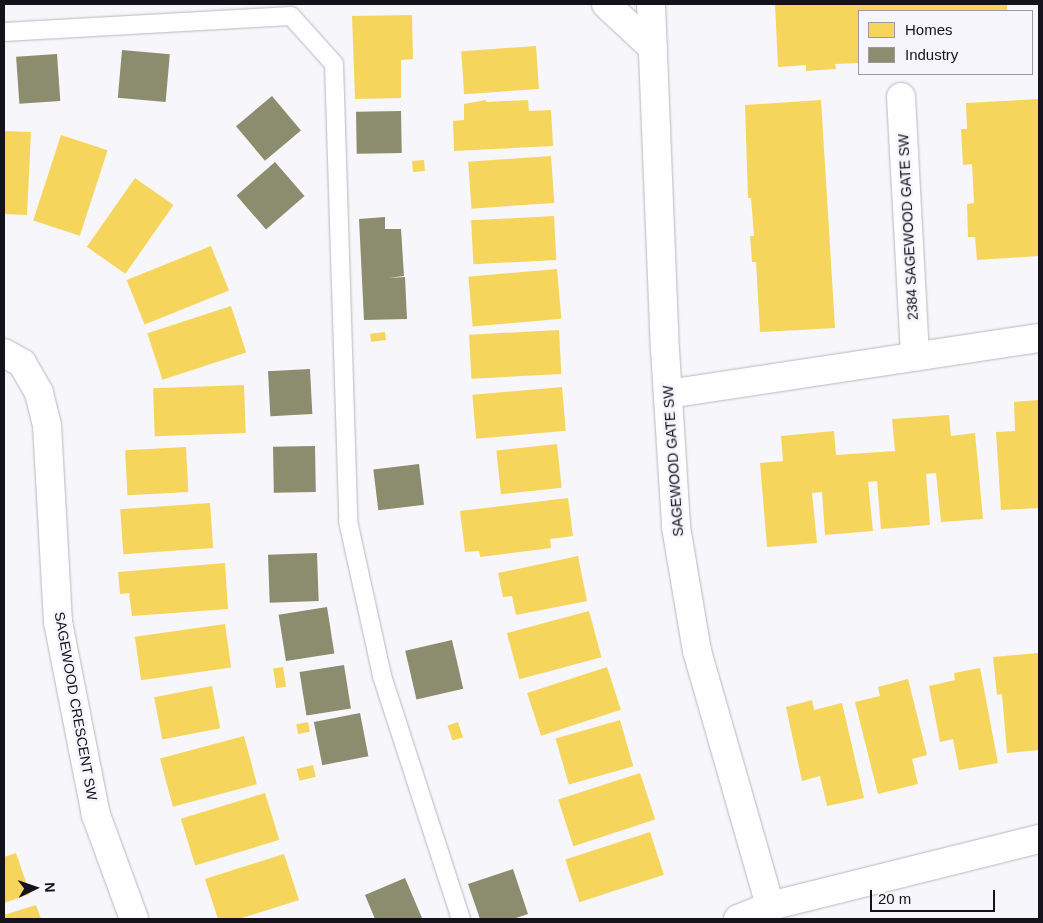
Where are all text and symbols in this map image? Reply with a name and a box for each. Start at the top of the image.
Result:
legend [858,10,1033,75]
text: Homes [905,21,953,38]
text: Industry [905,46,958,63]
street label: 2384 SAGEWOOD GATE SW [895,133,921,321]
street label: SAGEWOOD GATE SW [659,385,687,537]
street label: SAGEWOOD CRESCENT SW [51,610,101,802]
north arrow [10,863,60,913]
scale bar [873,880,998,912]
text: N [42,882,58,893]
text: 20 m [878,890,911,907]

